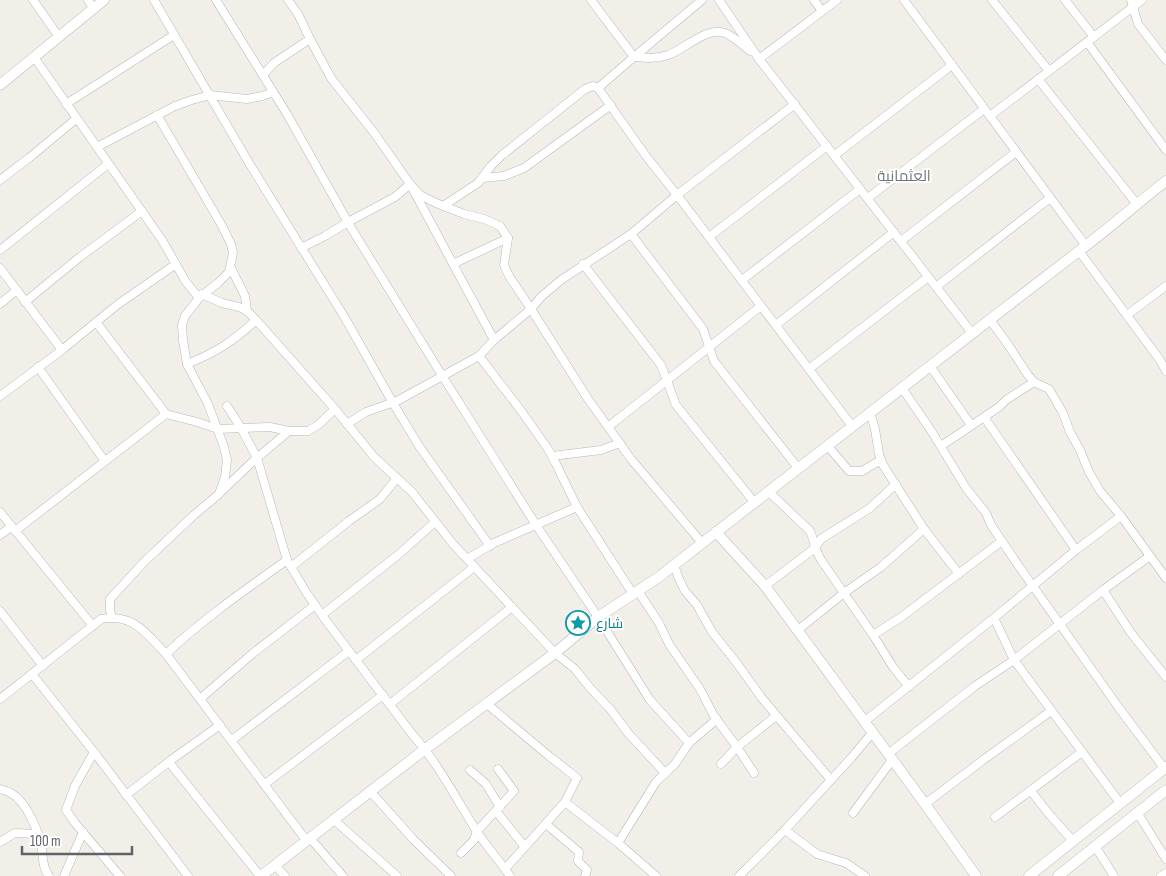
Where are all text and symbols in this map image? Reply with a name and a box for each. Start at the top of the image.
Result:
district label: العثمانية [877,167,931,186]
place icon: شارع [565,610,591,636]
place label: شارع [596,615,623,632]
scale bar [22,824,132,856]
text: 100 m [30,832,61,851]

